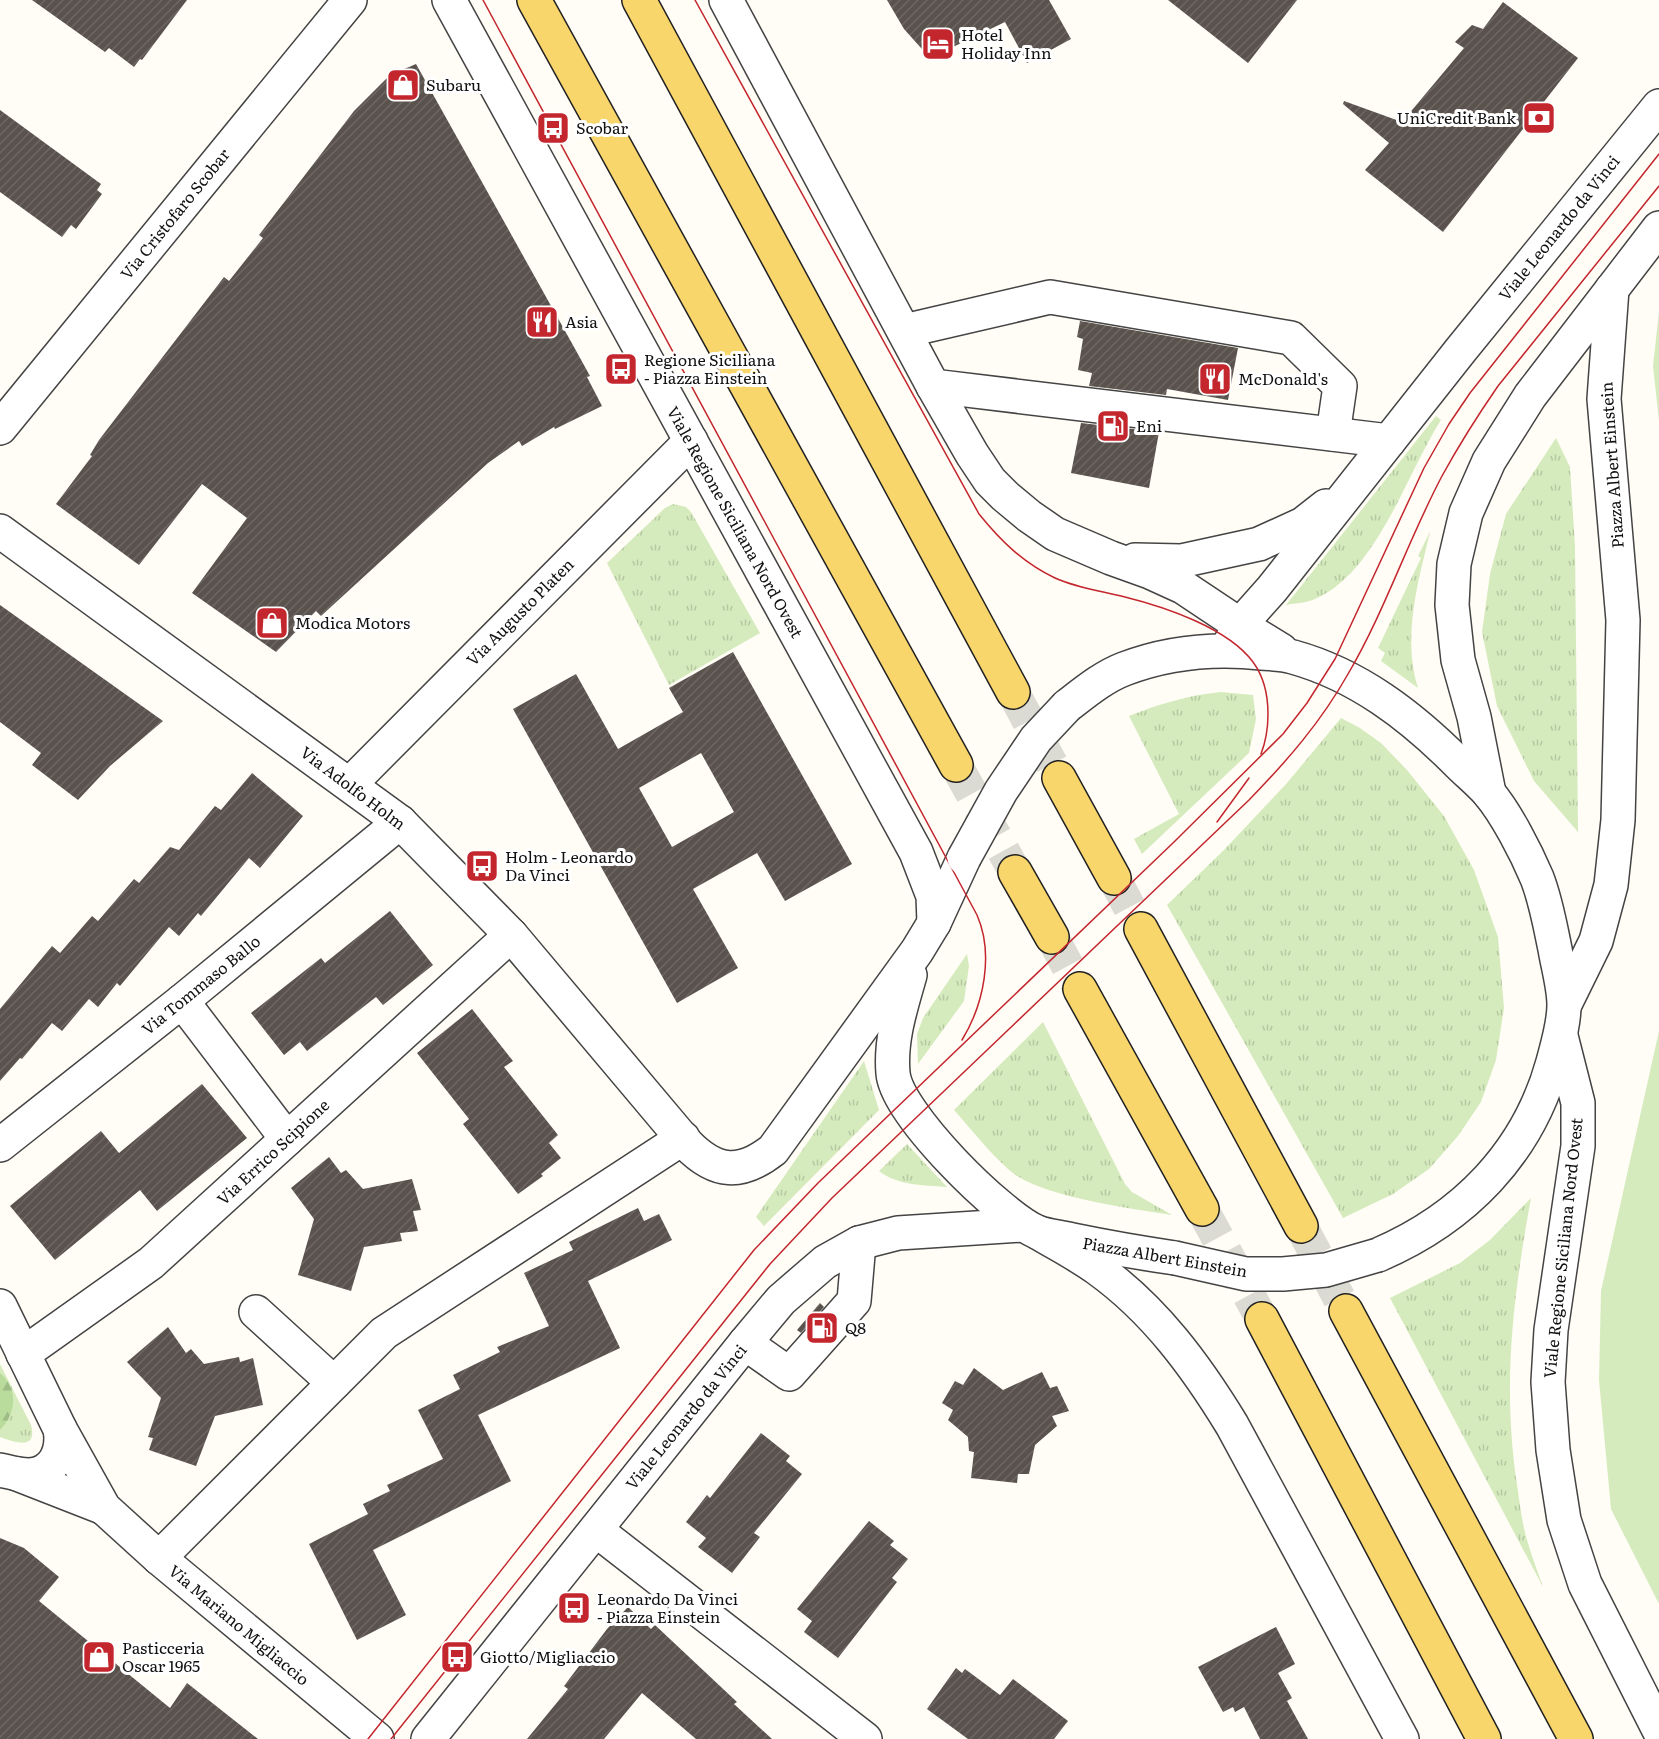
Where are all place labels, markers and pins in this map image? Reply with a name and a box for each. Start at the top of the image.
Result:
place label: Hotel Holiday Inn [961,22,1052,64]
hotel icon: Hotel Holiday Inn [920,26,956,62]
shop icon: Subaru [385,67,421,103]
place label: Subaru [426,72,481,96]
bank icon: UniCredit Bank [1521,100,1557,136]
place label: UniCredit Bank [1397,105,1516,129]
bus stop icon: Scobar [535,110,571,146]
place label: Scobar [576,115,629,139]
restaurant icon: Asia [524,304,560,340]
place label: Asia [565,309,598,333]
place label: Regione Siciliana - Piazza Einstein [644,347,776,389]
bus stop icon: Regione Siciliana - Piazza Einstein [603,351,639,387]
restaurant icon: McDonald's [1197,361,1233,397]
place label: McDonald's [1238,366,1328,390]
fuel station icon: Eni [1095,408,1131,444]
place label: Eni [1136,413,1162,437]
shop icon: Modica Motors [254,605,290,641]
place label: Modica Motors [295,610,410,634]
place label: Holm - Leonardo Da Vinci [505,844,633,886]
bus stop icon: Holm - Leonardo Da Vinci [464,848,500,884]
fuel station icon: Q8 [804,1310,840,1346]
place label: Q8 [845,1315,866,1339]
place label: Leonardo Da Vinci - Piazza Einstein [597,1586,738,1628]
bus stop icon: Leonardo Da Vinci - Piazza Einstein [556,1590,592,1626]
place label: Pasticceria Oscar 1965 [122,1635,205,1677]
shop icon: Pasticceria Oscar 1965 [81,1639,117,1675]
bus stop icon: Giotto/Migliaccio [439,1639,475,1675]
place label: Giotto/Migliaccio [480,1644,615,1668]

